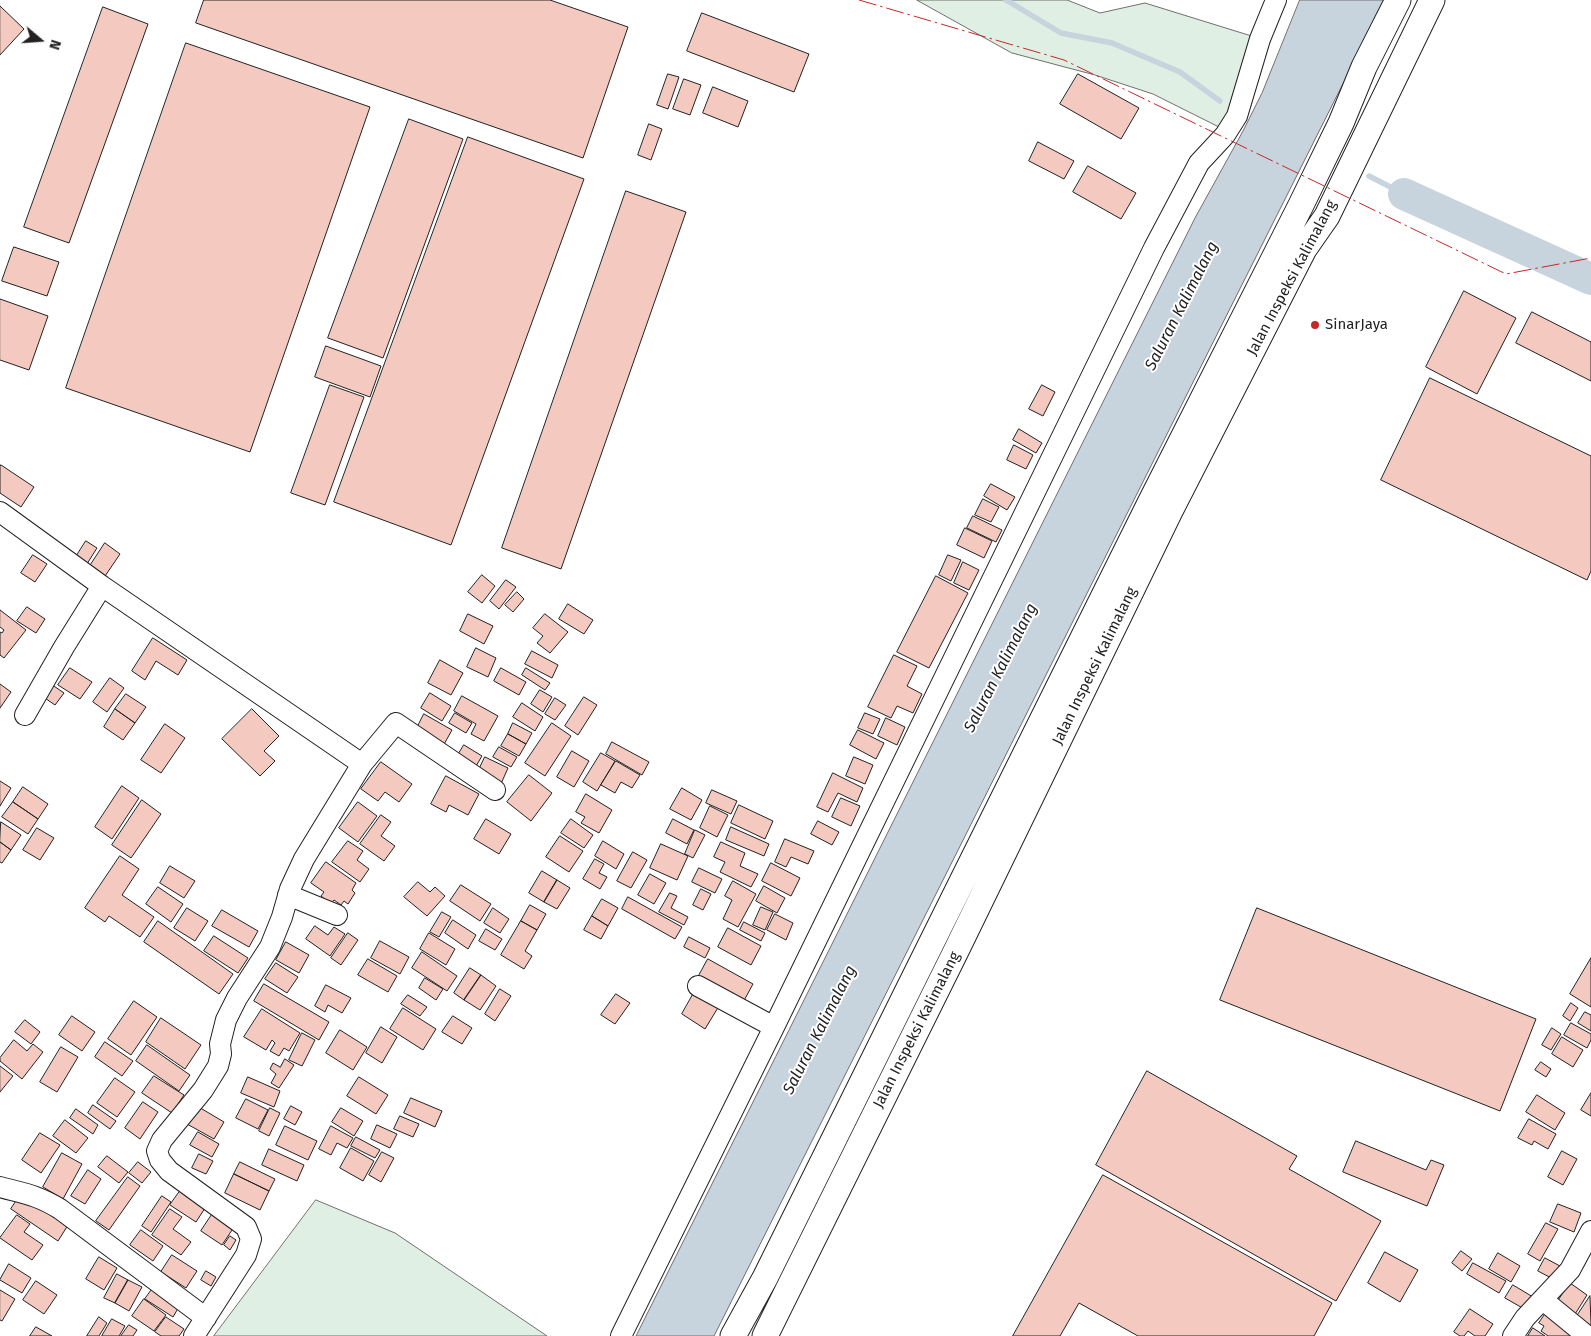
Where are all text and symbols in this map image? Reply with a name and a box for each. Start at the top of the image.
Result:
north arrow [15,15,65,65]
text: N [45,38,64,52]
street label: Jalan Inspeksi Kalimalang [1243,197,1341,359]
water label: Saluran Kalimalang [1141,238,1223,374]
place label: SinarJaya [1325,316,1388,334]
marker: SinarJaya [1309,319,1321,331]
street label: Jalan Inspeksi Kalimalang [1049,584,1141,748]
water label: Saluran Kalimalang [960,600,1042,736]
street label: Jalan Inspeksi Kalimalang [870,949,964,1111]
water label: Saluran Kalimalang [779,962,861,1098]

